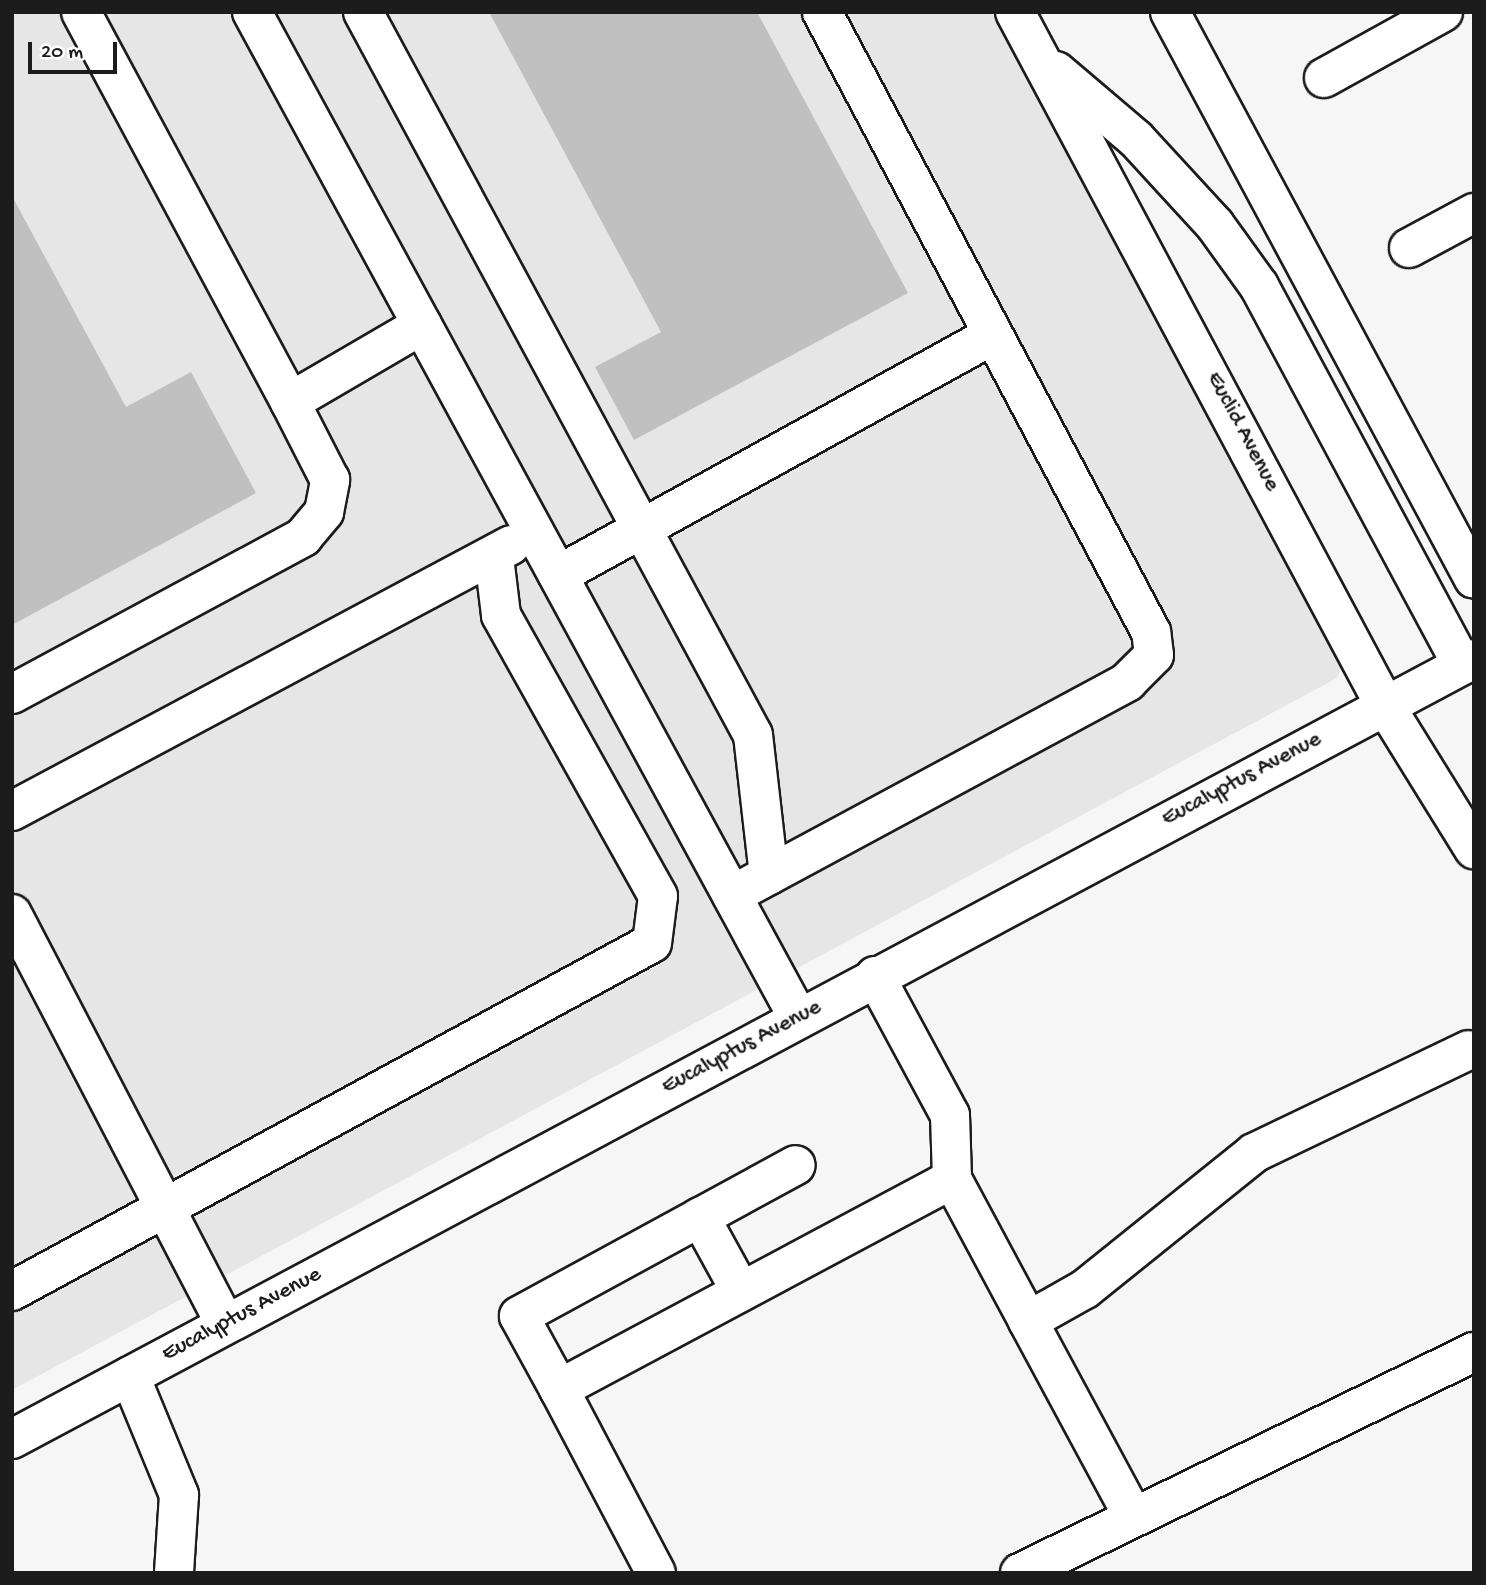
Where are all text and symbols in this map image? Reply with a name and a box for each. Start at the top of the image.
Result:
scale bar [32,28,121,72]
text: 20 m [41,41,83,66]
street label: Euclid Avenue [1199,368,1285,496]
street label: Eucalyptus Avenue [1158,726,1326,834]
street label: Eucalyptus Avenue [658,994,826,1102]
street label: Eucalyptus Avenue [158,1261,326,1369]

